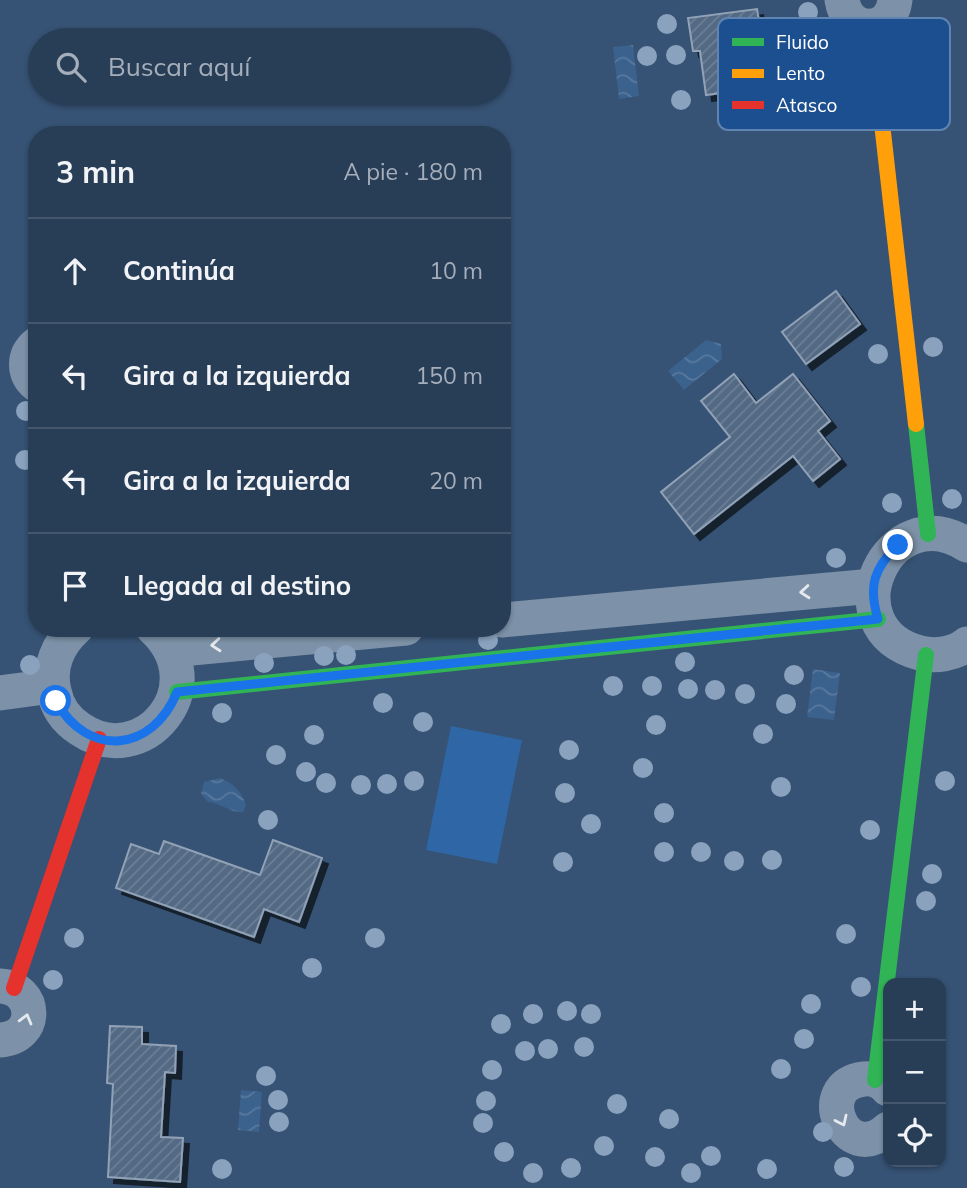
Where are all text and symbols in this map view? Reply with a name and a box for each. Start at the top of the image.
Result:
legend [718,18,950,130]
search box [28,28,511,105]
text: Fluido [776,30,829,54]
icon: search [52,48,90,86]
text: Buscar aquí [108,50,251,83]
text: Lento [776,61,825,85]
text: Atasco [776,93,837,117]
text: 3 min [56,153,135,191]
text: A pie · 180 m [343,157,483,186]
icon: ahead [56,252,94,290]
text: Continúa [123,254,235,287]
text: 10 m [429,256,483,285]
icon: left [56,357,94,395]
text: Gira a la izquierda [123,359,351,392]
text: 150 m [415,361,483,390]
icon: left [56,462,94,500]
text: Gira a la izquierda [123,464,351,497]
text: 20 m [429,466,483,495]
route end [882,529,913,560]
icon: arrive [56,567,94,605]
text: Llegada al destino [123,569,351,602]
one-way arrow [799,584,810,599]
one-way arrow [210,638,222,653]
route start [40,685,71,716]
map controls [883,978,946,1167]
button: + [883,978,946,1041]
one-way arrow [18,1014,32,1026]
button: − [883,1041,946,1104]
button: locate [883,1104,946,1167]
one-way arrow [833,1113,847,1126]

